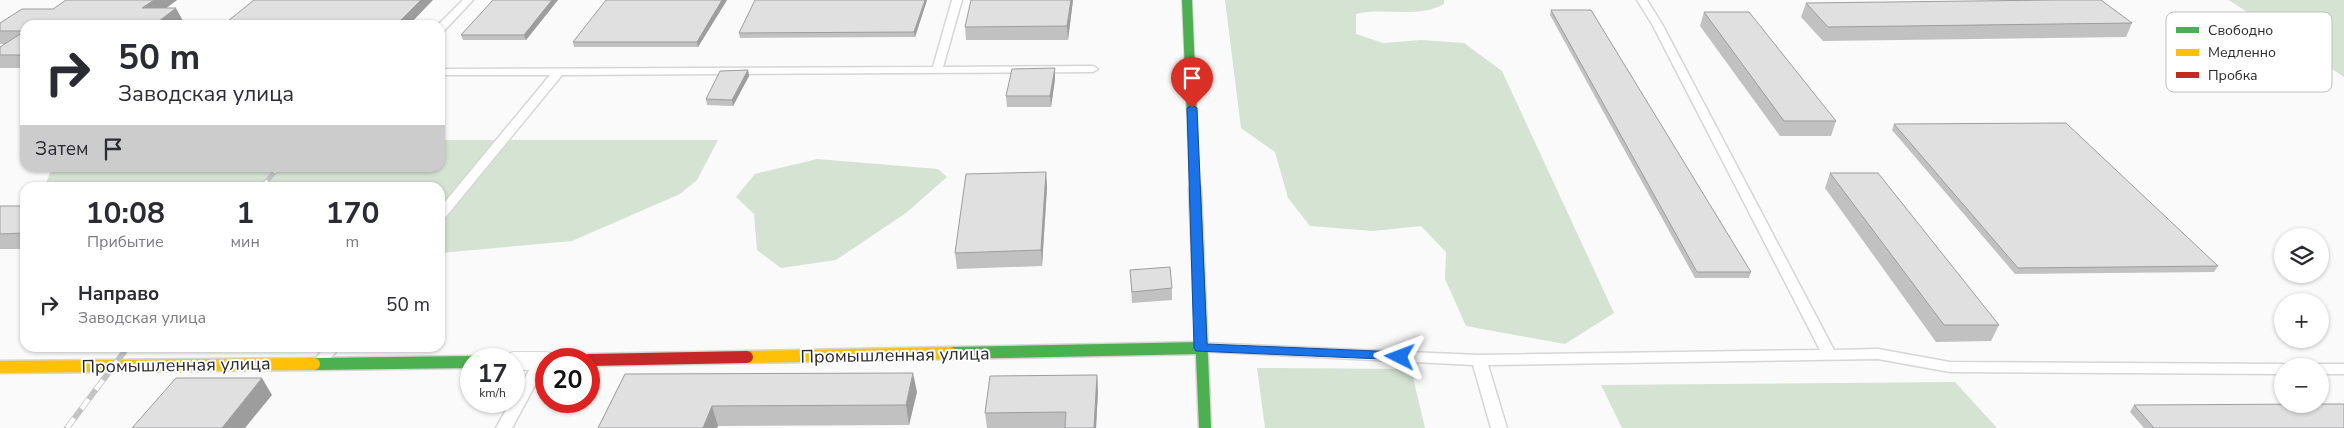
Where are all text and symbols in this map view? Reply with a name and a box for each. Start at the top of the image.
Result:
legend [2166,12,2332,92]
text: Свободно [2208,21,2273,40]
text: 50 m [118,34,200,81]
icon: right [35,40,100,105]
text: Медленно [2208,43,2276,62]
pin [1171,57,1213,108]
icon: arrive [1178,64,1206,92]
text: Пробка [2208,66,2258,85]
text: Заводская улица [118,79,294,109]
icon: arrive [99,135,127,163]
text: Затем [35,136,89,162]
text: 10:08 [86,193,165,234]
text: 1 [236,193,254,234]
text: 170 [325,193,379,234]
map controls [2274,228,2329,413]
button: layers [2274,228,2329,283]
text: Прибытие [87,231,164,253]
text: мин [231,231,260,253]
text: m [346,231,359,253]
text: Направо [78,281,159,307]
icon: right [35,291,63,319]
text: 50 m [386,292,430,318]
button: + [2274,293,2329,348]
text: Заводская улица [78,307,206,329]
position arrow [1373,330,1425,382]
street label: Промышленная улица [800,341,990,369]
speed limit sign: 20 [535,348,600,413]
street label: Промышленная улица [81,351,271,379]
text: 17 [477,357,508,391]
button: − [2274,358,2329,413]
text: km/h [479,385,506,401]

